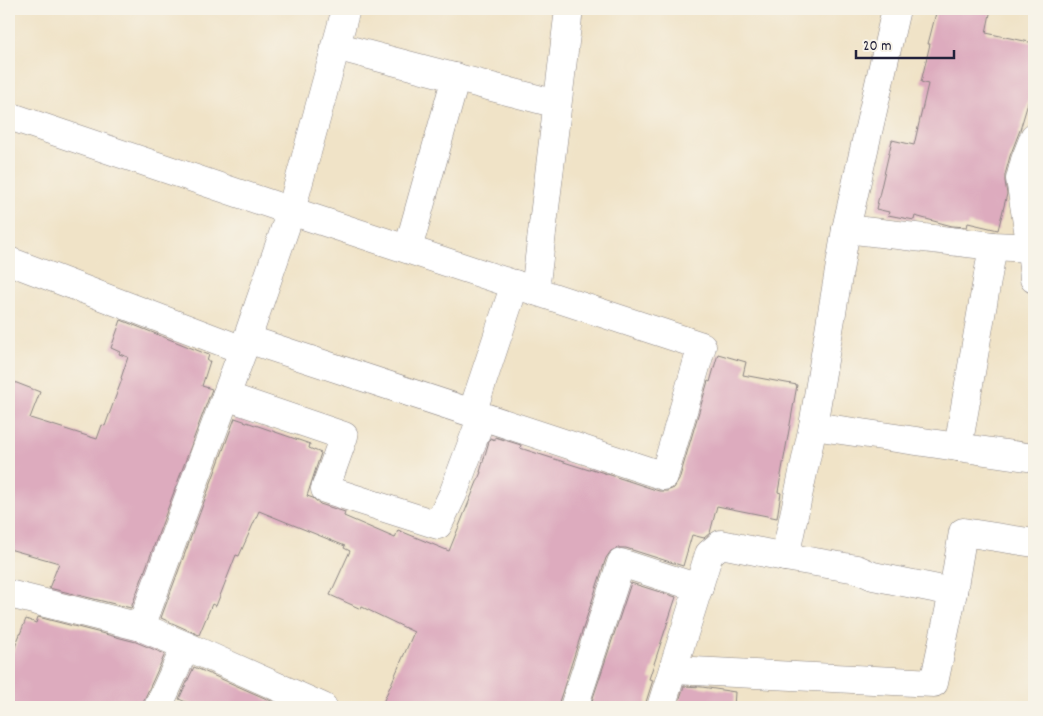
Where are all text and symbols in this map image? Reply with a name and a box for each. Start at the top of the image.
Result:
scale bar [856,28,953,60]
text: 20 m [863,36,891,58]

